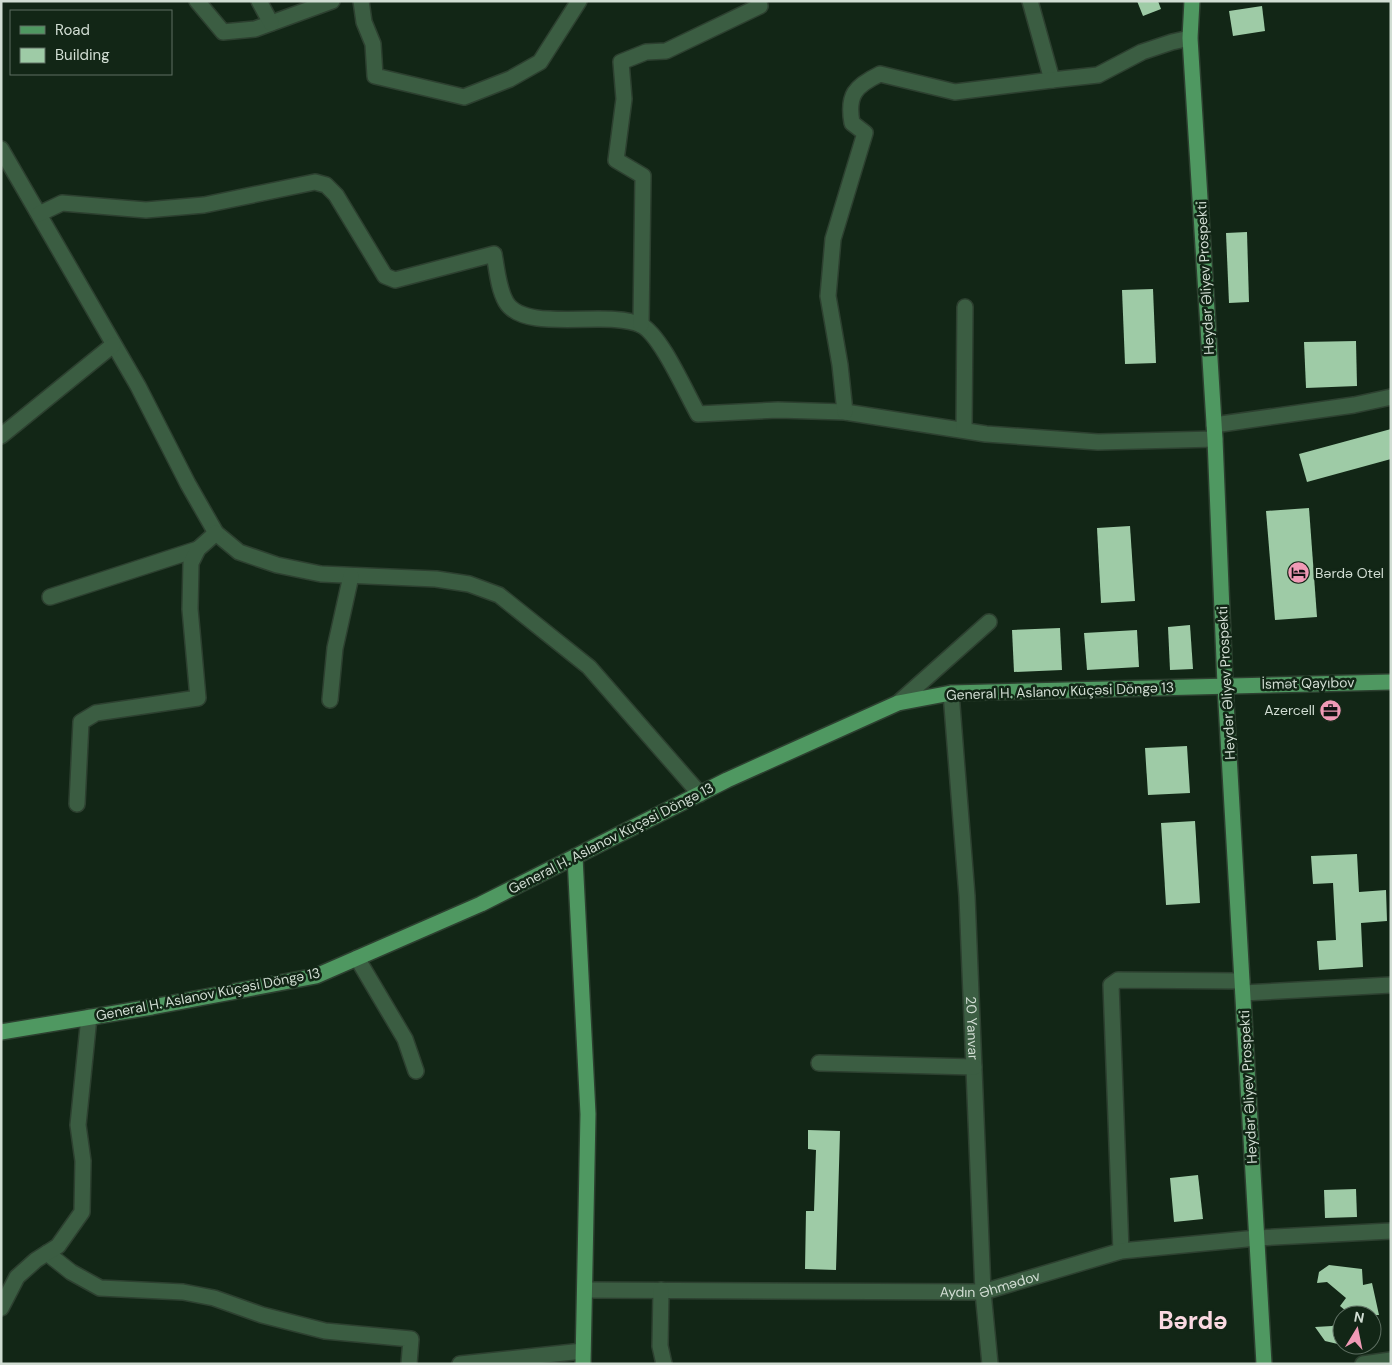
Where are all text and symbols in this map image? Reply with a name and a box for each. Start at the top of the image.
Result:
legend [10,10,172,75]
text: Road [55,20,90,40]
text: Building [55,45,110,65]
street label: Heydər Əliyev Prospekti [1192,201,1218,355]
hotel icon: Bərdə Otel [1287,561,1311,585]
place label: Bərdə Otel [1315,564,1384,582]
street label: Heydər Əliyev Prospekti [1213,606,1239,760]
street label: İsmət Qayıbov [1261,673,1355,693]
street label: General H. Aslanov Küçəsi Döngə 13 [946,678,1174,704]
office icon: Azercell [1319,698,1343,722]
place label: Azercell [1264,701,1315,719]
street label: General H. Aslanov Küçəsi Döngə 13 [505,778,717,898]
street label: General H. Aslanov Küçəsi Döngə 13 [94,963,322,1025]
street label: 20 Yanvar [962,996,983,1060]
street label: Heydər Əliyev Prospekti [1235,1010,1261,1164]
street label: Aydın Əhmədov [940,1266,1043,1302]
district label: Bərdə [1158,1305,1228,1336]
north arrow [1332,1305,1382,1355]
text: N [1353,1307,1366,1327]

